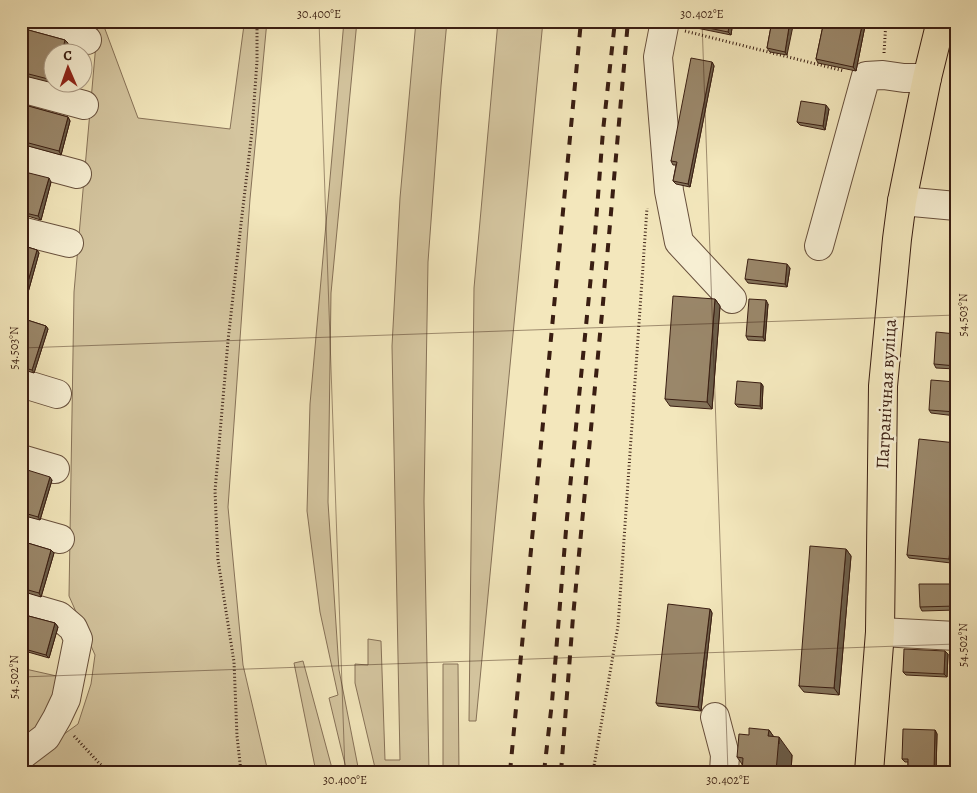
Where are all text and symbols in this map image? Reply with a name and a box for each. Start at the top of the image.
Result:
text: 30.400°E [297,6,341,22]
text: 30.402°E [680,6,724,22]
north arrow [42,42,92,92]
text: С [63,46,73,65]
text: 54.503°N [955,293,971,337]
street label: Пагранічная вуліца [870,318,902,470]
text: 54.503°N [6,326,22,370]
text: 54.502°N [955,623,971,667]
text: 54.502°N [6,655,22,699]
text: 30.400°E [323,772,367,788]
text: 30.402°E [706,772,750,788]

